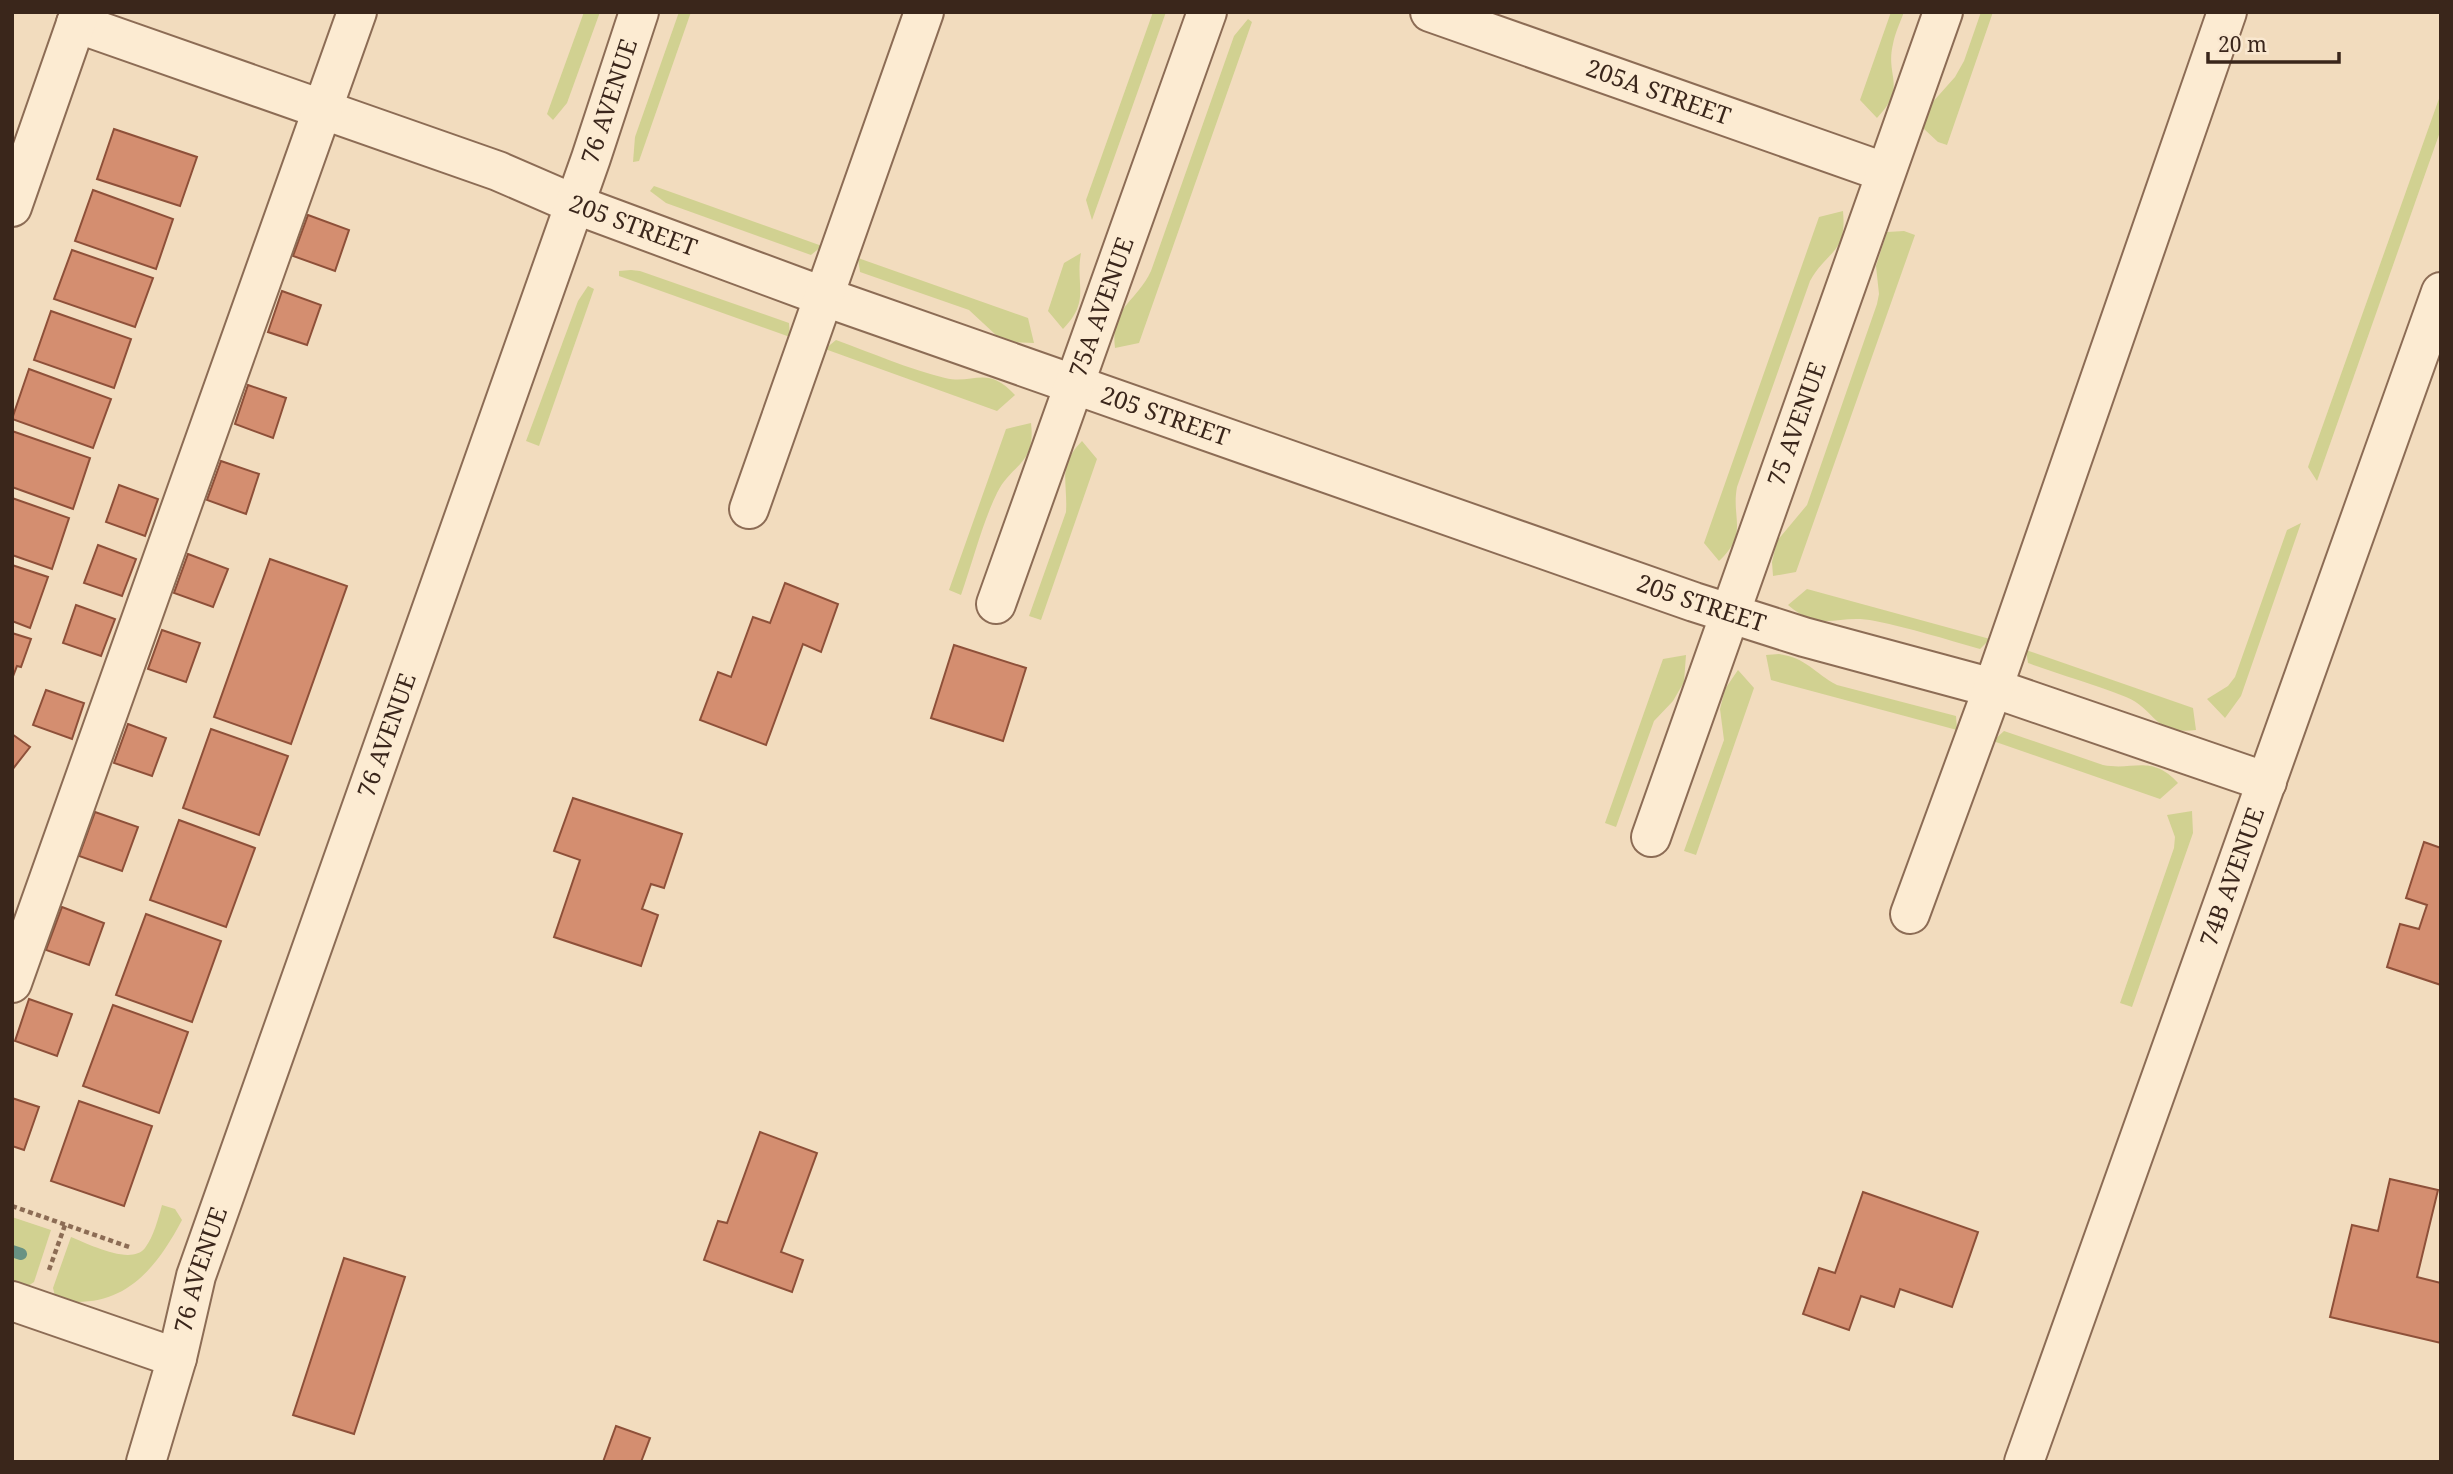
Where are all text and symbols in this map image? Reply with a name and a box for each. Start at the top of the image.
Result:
scale bar [2208,21,2339,65]
text: 20 m [2218,30,2267,58]
street label: 76 AVENUE [572,34,644,168]
street label: 205A STREET [1582,50,1736,132]
street label: 205 STREET [565,186,702,263]
street label: 75A AVENUE [1060,232,1141,381]
street label: 75 AVENUE [1759,357,1833,490]
street label: 205 STREET [1097,377,1234,453]
street label: 205 STREET [1633,565,1771,639]
street label: 76 AVENUE [348,668,423,802]
street label: 74B AVENUE [2191,803,2271,951]
street label: 76 AVENUE [165,1202,234,1335]

